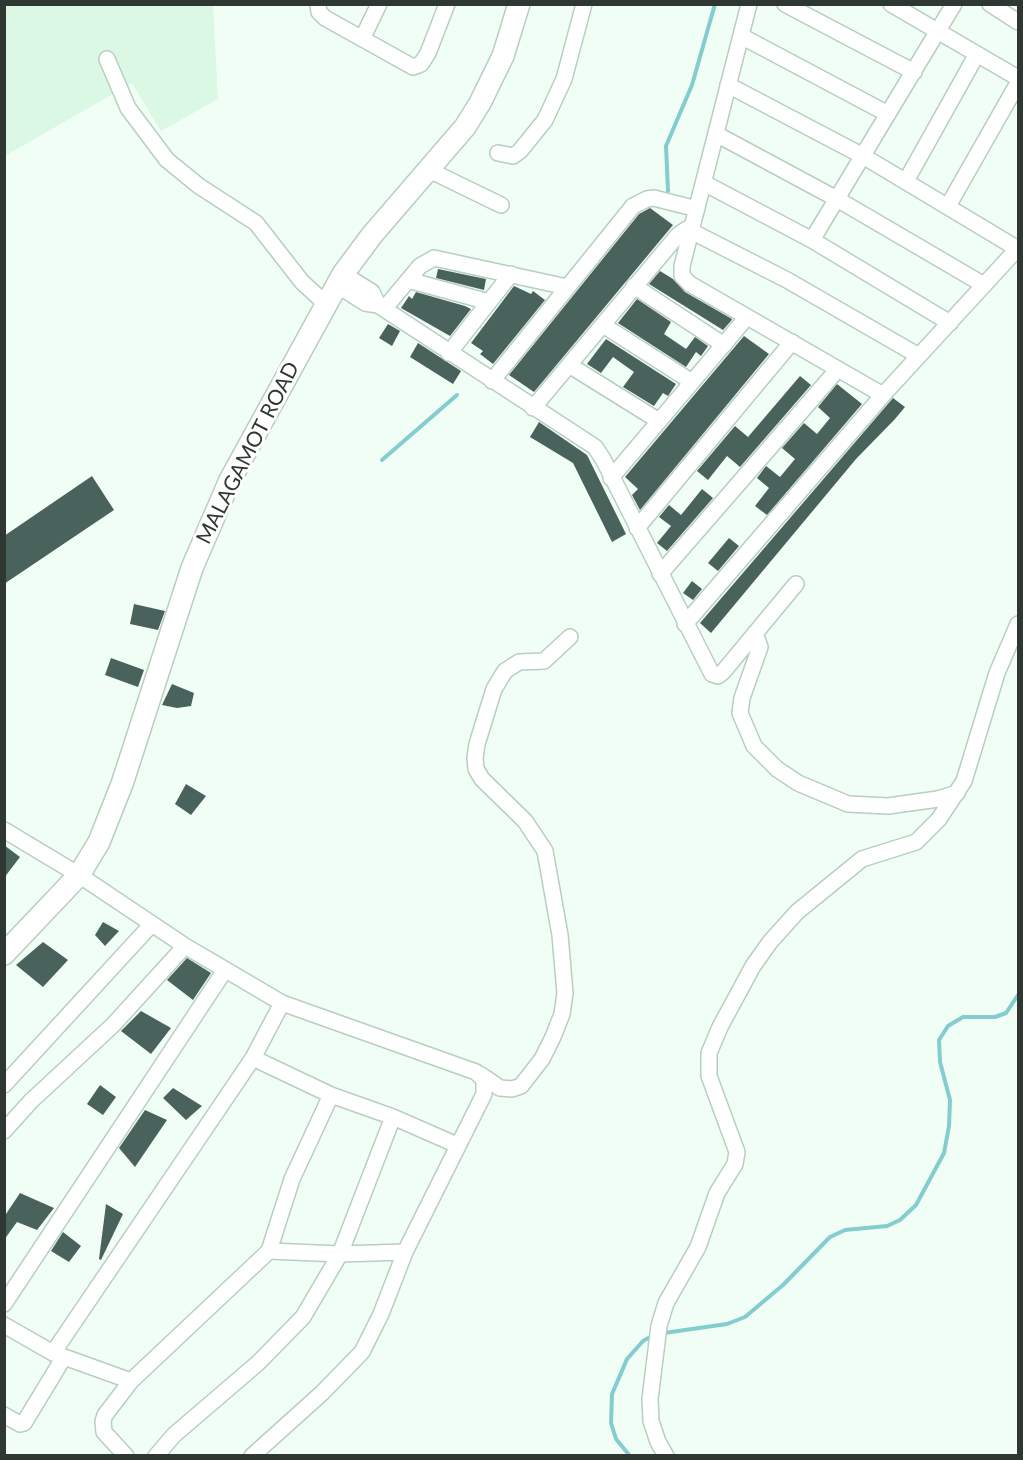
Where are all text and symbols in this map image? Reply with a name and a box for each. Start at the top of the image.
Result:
street label: MALAGAMOT ROAD [191,358,305,548]

